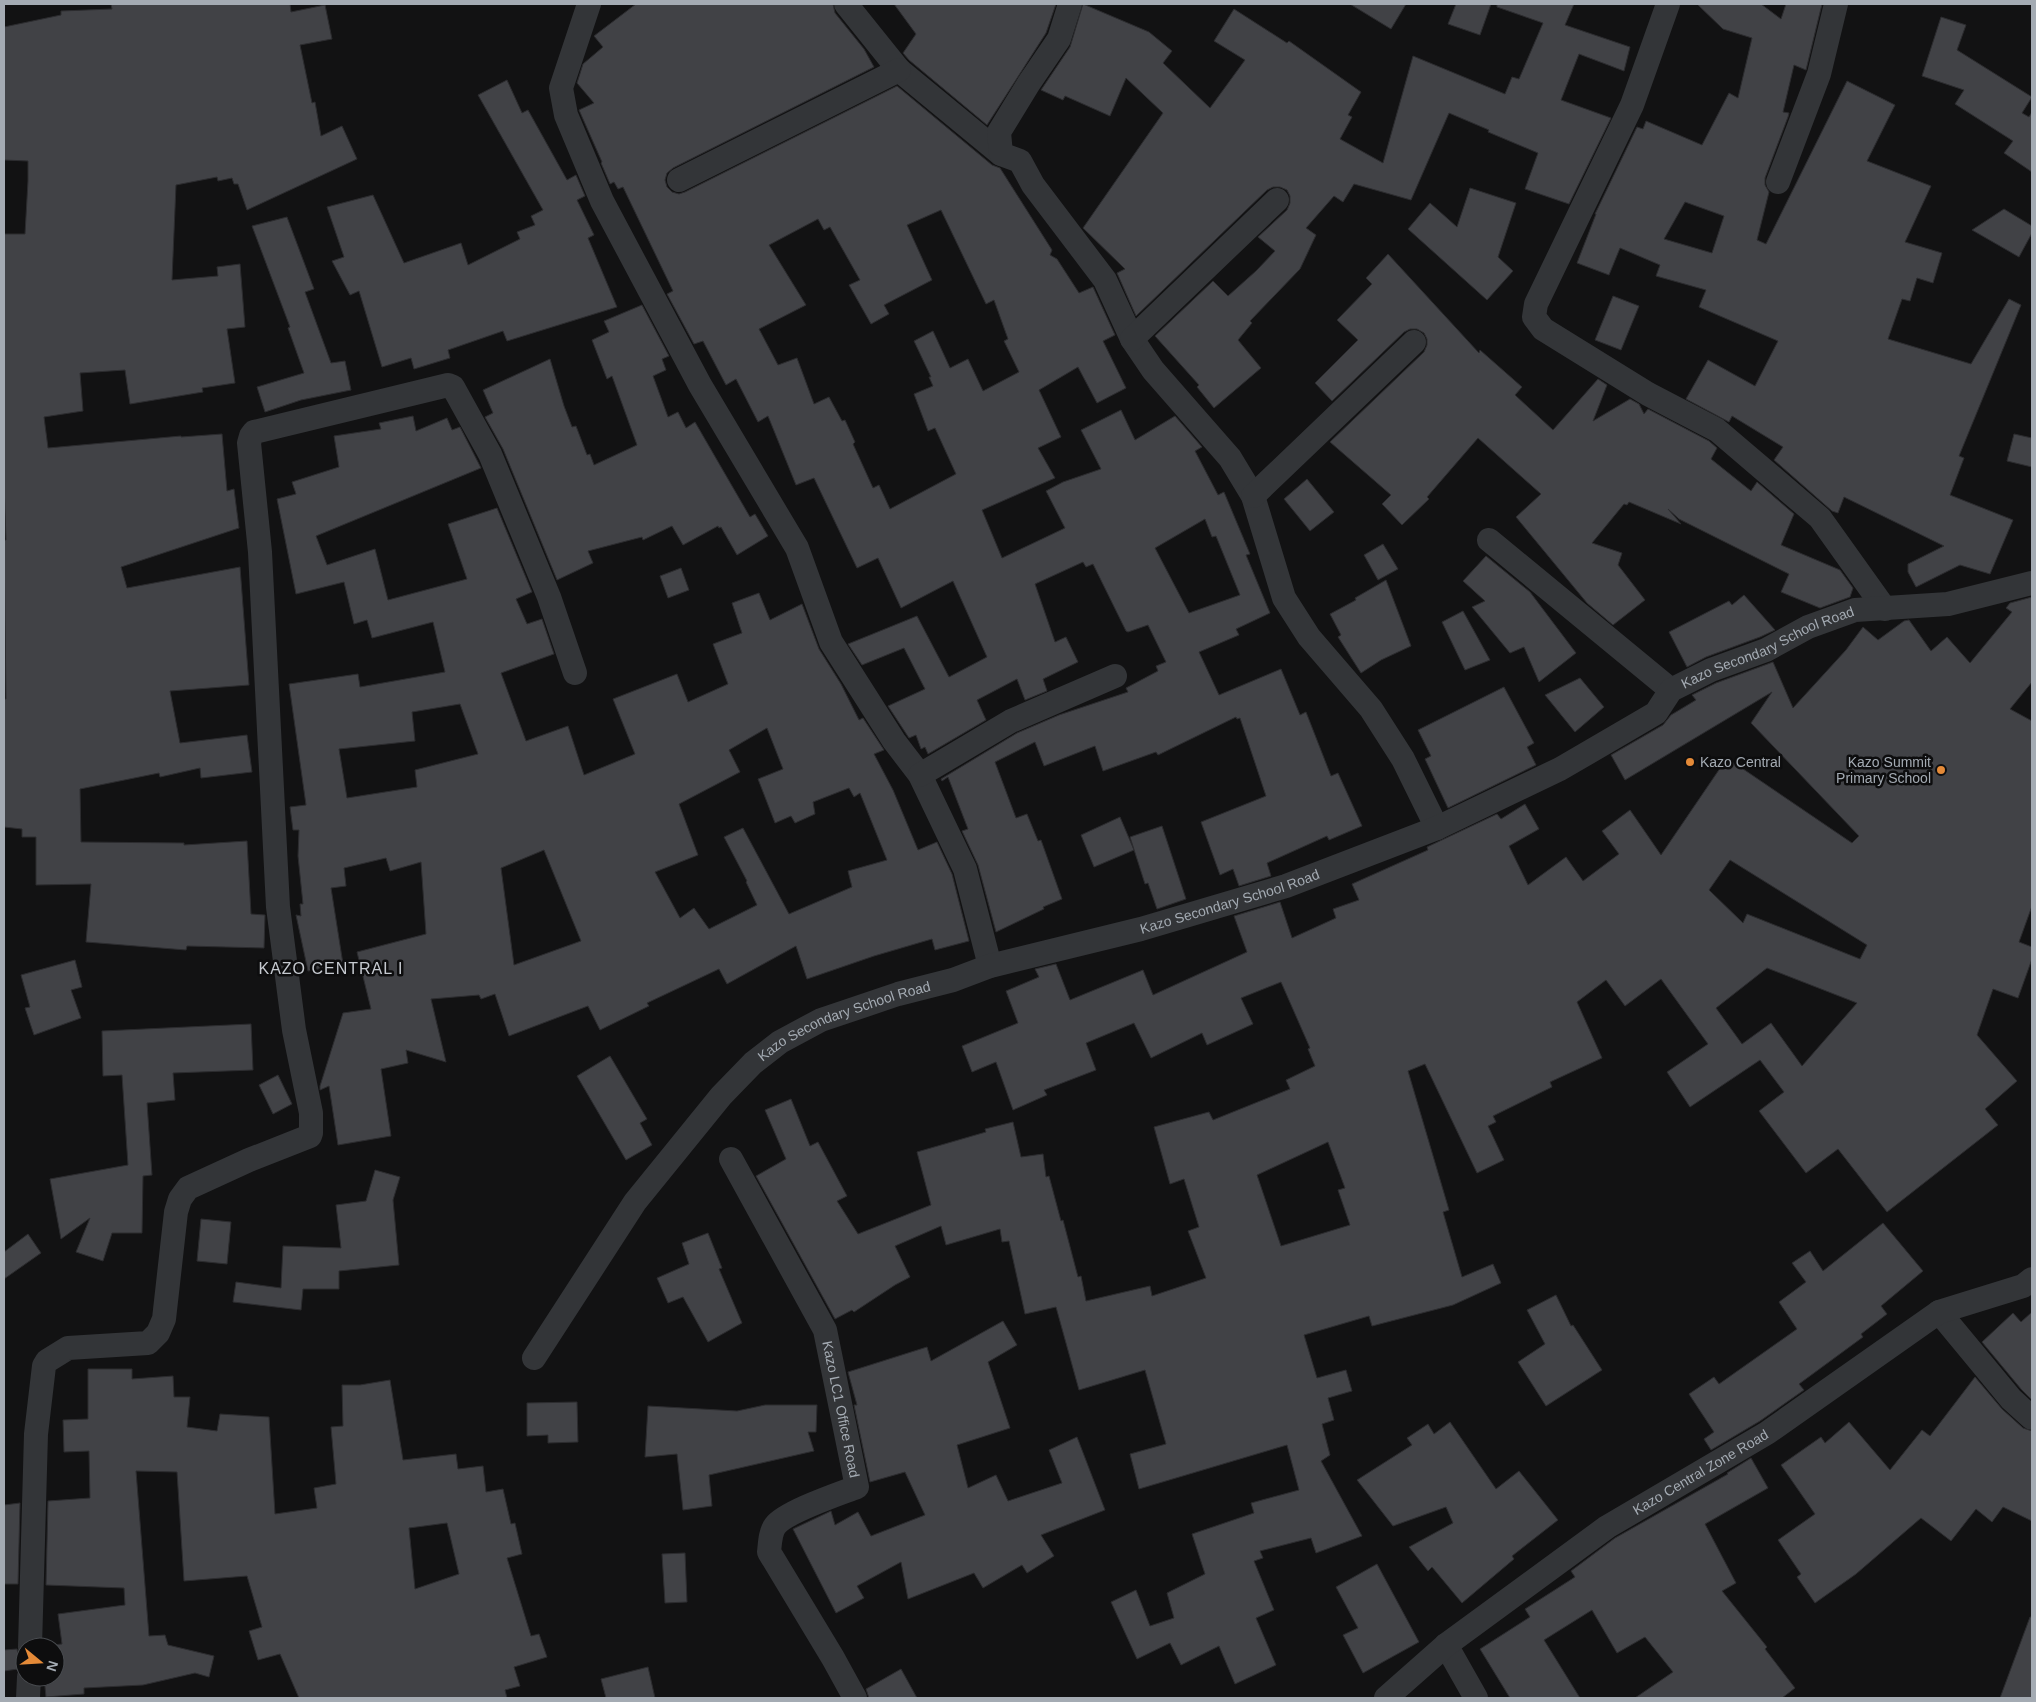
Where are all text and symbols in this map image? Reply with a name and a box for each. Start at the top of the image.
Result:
street label: Kazo Secondary School Road [1679,603,1856,692]
place label: Kazo Central [1700,754,1781,770]
place label: Kazo Summit Primary School [1836,754,1931,786]
marker: Kazo Central [1684,756,1696,768]
marker: Kazo Summit Primary School [1935,764,1947,776]
street label: Kazo Secondary School Road [1138,866,1322,937]
district label: KAZO CENTRAL I [259,960,403,977]
street label: Kazo Secondary School Road [755,978,932,1064]
street label: Kazo LC1 Office Road [819,1339,863,1479]
street label: Kazo Central Zone Road [1630,1426,1771,1518]
north arrow [15,1637,65,1687]
text: N [43,1659,62,1673]

